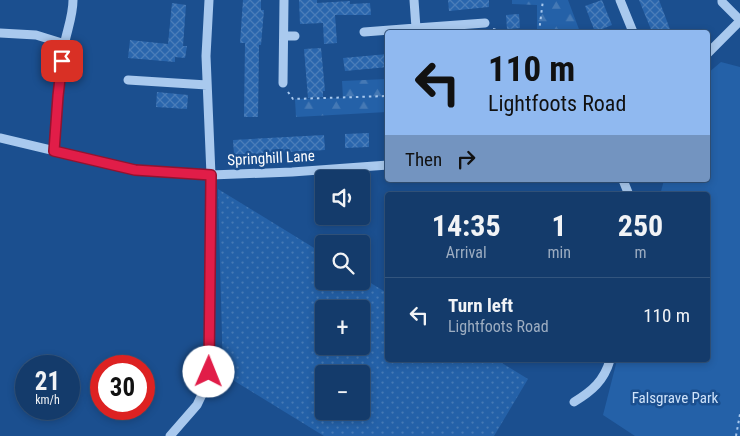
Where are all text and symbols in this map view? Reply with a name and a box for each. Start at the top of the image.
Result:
pin [41,40,83,82]
icon: arrive [48,47,76,75]
text: 110 m [488,49,575,90]
icon: left [405,50,470,115]
text: Lightfoots Road [488,91,626,116]
icon: right [452,145,480,173]
street label: Springhill Lane [227,147,315,169]
text: Then [405,148,442,171]
map controls [315,170,370,420]
button: sound [315,170,370,225]
text: 14:35 [432,208,501,243]
text: 1 [552,208,567,243]
text: 250 [618,208,663,243]
button: search [315,235,370,290]
text: Arrival [446,243,487,262]
text: min [547,243,571,262]
text: m [634,243,646,262]
text: Turn left [448,294,513,317]
button: + [315,300,370,355]
icon: left [405,301,433,329]
text: 110 m [643,304,690,327]
text: Lightfoots Road [448,317,549,336]
position arrow [182,345,234,397]
speed limit sign: 30 [90,355,155,420]
button: − [315,365,370,420]
text: 21 [35,367,60,396]
park label: Falsgrave Park [632,389,719,407]
text: km/h [35,393,60,407]

